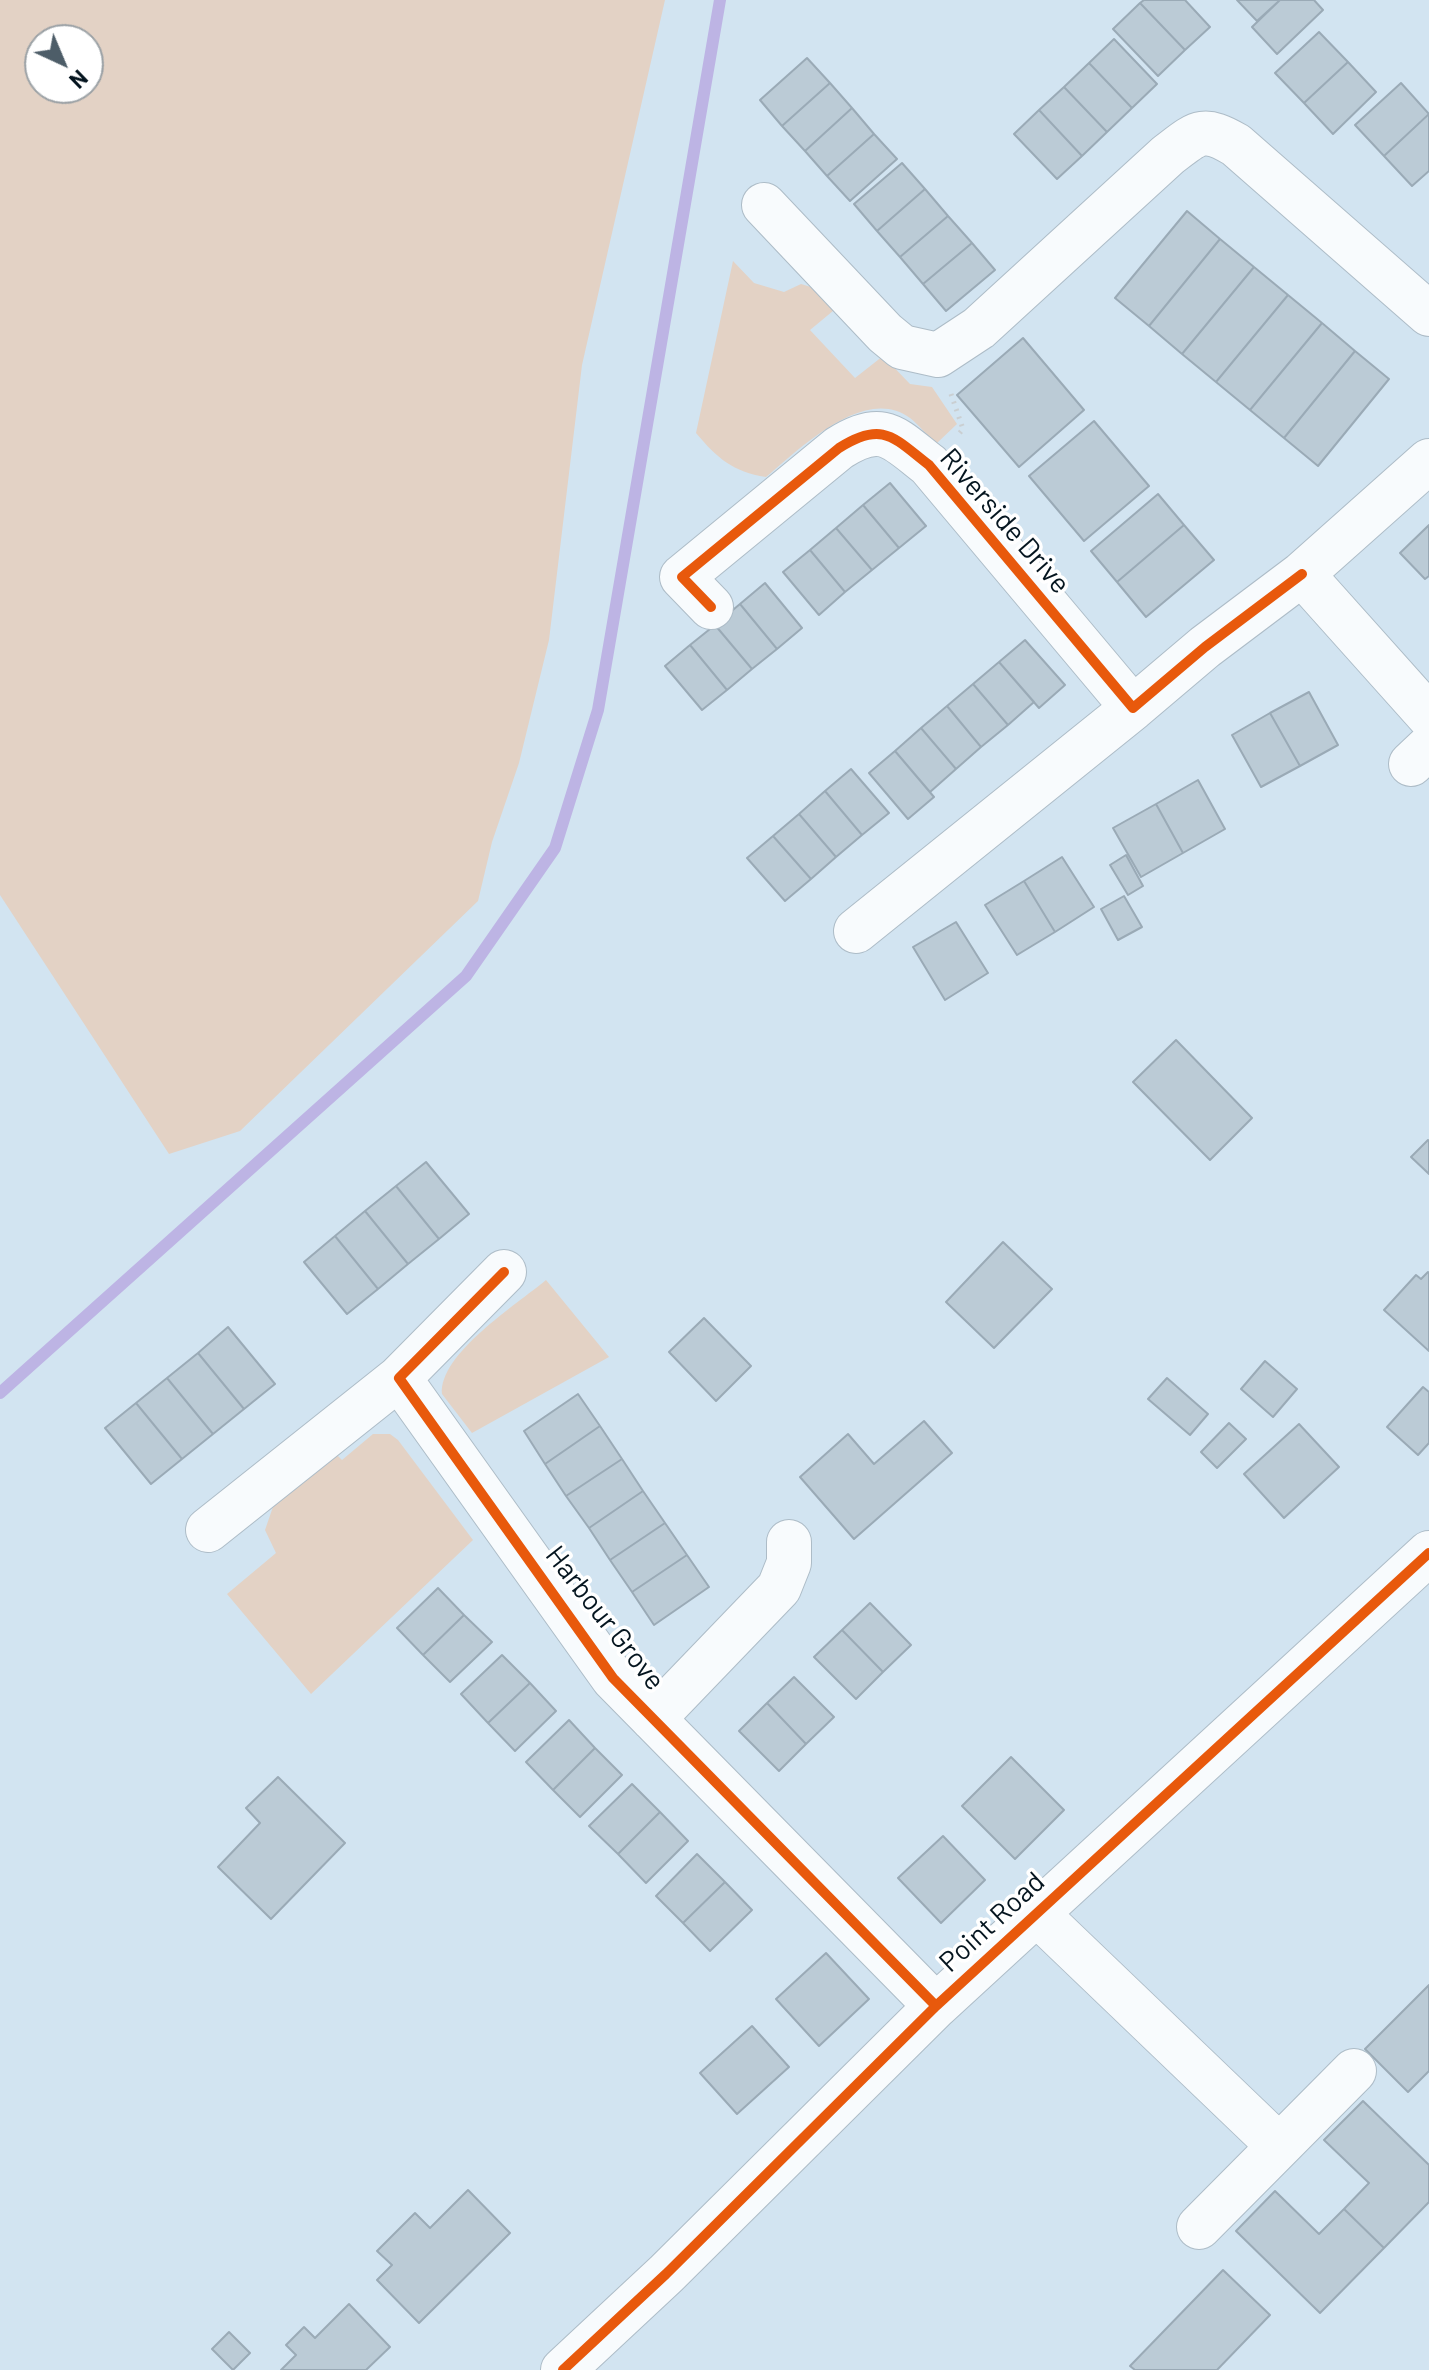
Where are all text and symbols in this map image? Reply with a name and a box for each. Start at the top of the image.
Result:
north arrow [24,24,104,104]
text: N [65,65,94,94]
street label: Riverside Drive [933,442,1077,600]
street label: Harbour Grove [538,1539,672,1697]
street label: Point Road [933,1865,1051,1979]

